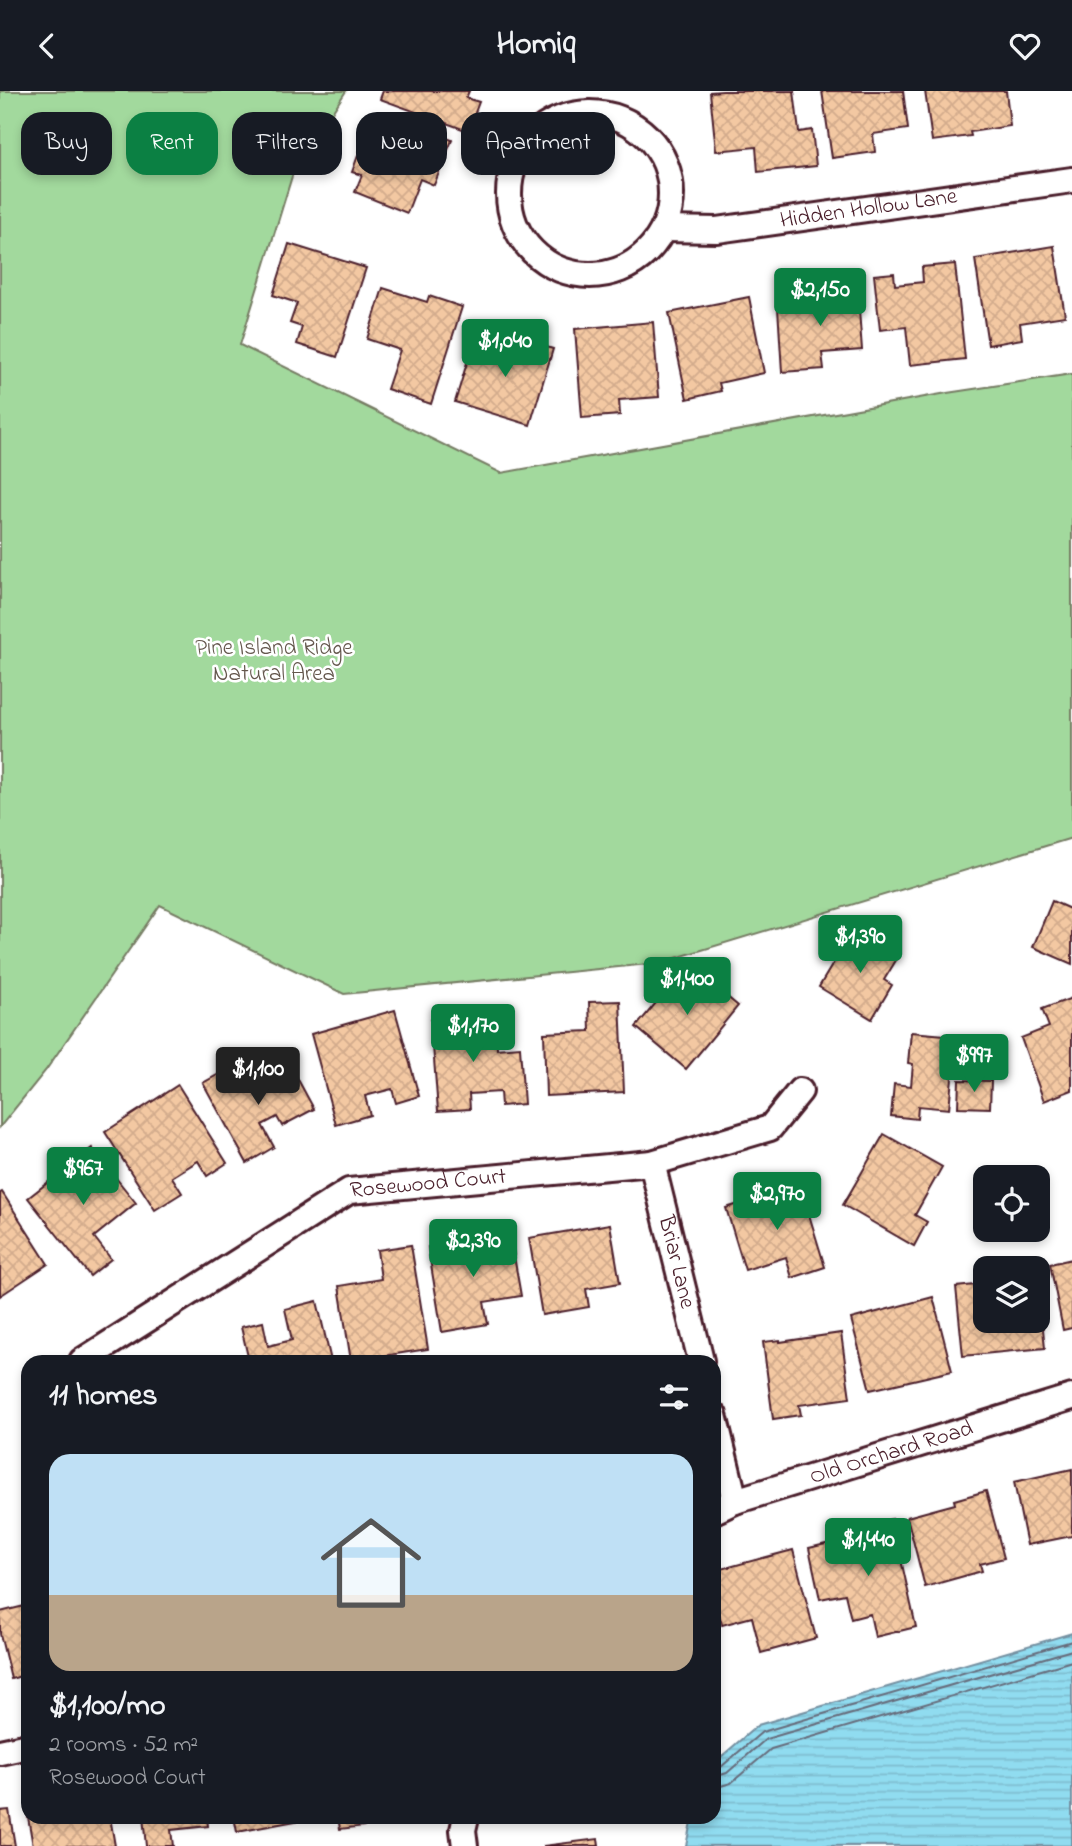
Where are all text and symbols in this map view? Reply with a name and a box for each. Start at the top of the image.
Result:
text: Homiq [496,22,576,69]
icon: back [28,27,66,65]
icon: heart [1006,27,1044,65]
chip: Buy [21,112,112,175]
chip: Rent [126,112,218,175]
chip: Filters [232,112,342,175]
chip: New [356,112,447,175]
chip: Apartment [461,112,615,175]
street label: Hidden Hollow Lane [778,180,960,237]
pin: $2,150 [763,268,877,328]
text: $2,150 [790,274,850,307]
pin: $1,040 [448,320,562,379]
text: $1,040 [478,325,532,358]
park label: Pine Island Ridge Natural Area [195,632,353,691]
pin: $1,390 [803,915,917,975]
text: $1,390 [834,921,886,954]
pin: $1,400 [630,957,744,1017]
text: $1,400 [660,963,714,996]
pin: $1,170 [416,1005,530,1064]
text: $1,170 [447,1010,499,1043]
pin: $997 [933,1035,1015,1094]
text: $997 [955,1040,993,1073]
pin: $1,100 [201,1047,315,1107]
text: $1,100 [232,1053,284,1086]
pin: $967 [42,1147,124,1207]
text: $967 [63,1153,103,1186]
street label: Rosewood Court [349,1160,508,1207]
map controls [973,1165,1050,1333]
button: locate [973,1165,1050,1242]
pin: $2,970 [720,1173,834,1232]
text: $2,970 [749,1178,805,1211]
street label: Briar Lane [649,1211,704,1313]
pin: $2,390 [416,1219,530,1279]
text: $2,390 [445,1225,501,1258]
button: layers [973,1256,1050,1333]
text: 11 homes [49,1375,157,1419]
icon: filters [655,1378,693,1416]
street label: Old Orchard Road [806,1412,977,1493]
icon: home [308,1500,434,1626]
pin: $1,440 [811,1519,925,1578]
text: $1,440 [841,1524,895,1557]
text: $1,100/mo [49,1685,166,1729]
text: 2 rooms · 52 m² [49,1729,198,1762]
text: Rosewood Court [49,1762,206,1795]

